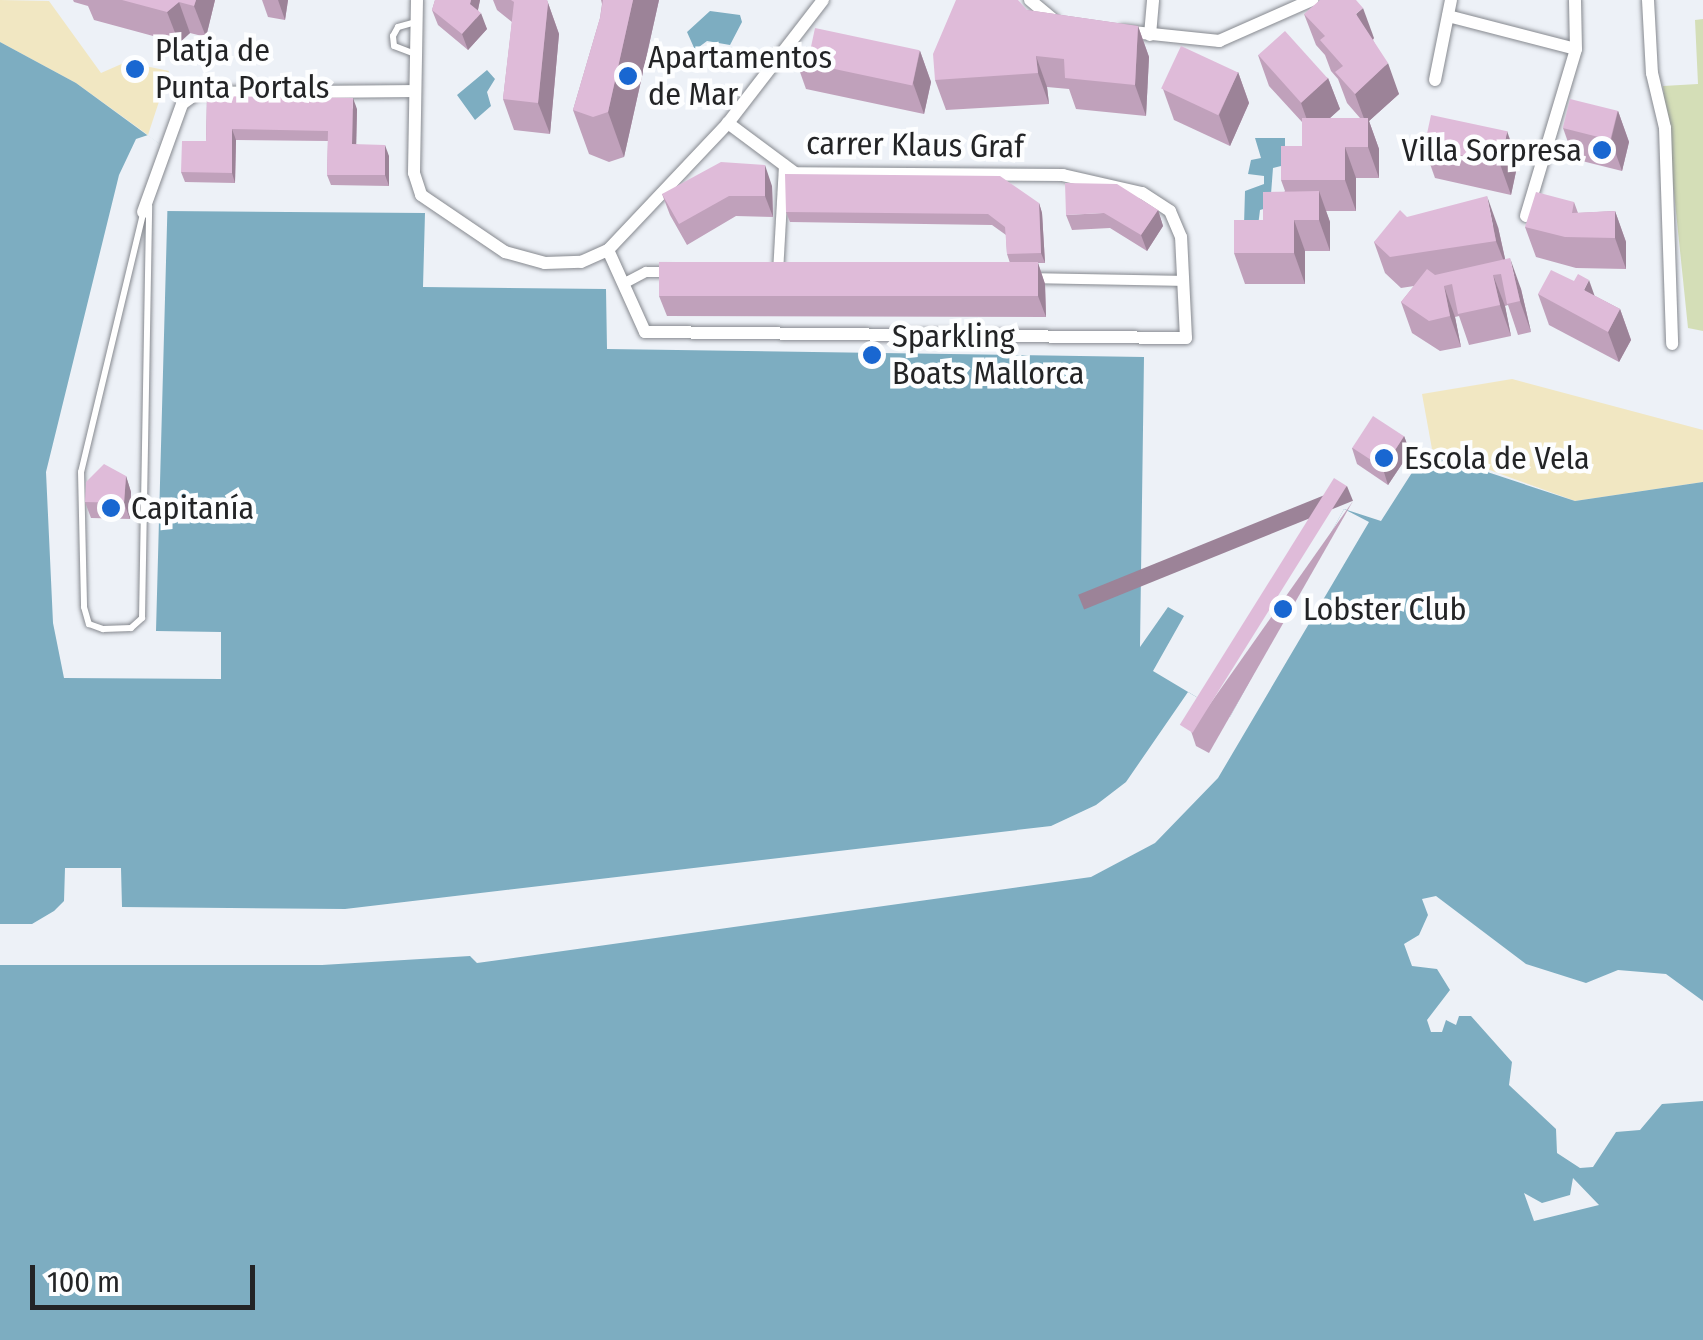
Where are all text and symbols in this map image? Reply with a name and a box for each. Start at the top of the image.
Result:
place label: Platja de Punta Portals [155,32,329,107]
place label: Apartamentos de Mar [648,39,832,114]
marker: Platja de Punta Portals [124,58,146,80]
marker: Apartamentos de Mar [617,65,639,87]
street label: carrer Klaus Graf [806,124,1024,166]
place label: Villa Sorpresa [1402,131,1582,169]
marker: Villa Sorpresa [1591,139,1613,161]
place label: Sparkling Boats Mallorca [892,318,1084,393]
marker: Sparkling Boats Mallorca [861,344,883,366]
place label: Escola de Vela [1404,439,1590,477]
marker: Escola de Vela [1373,447,1395,469]
place label: Capitanía [131,489,254,527]
marker: Capitanía [100,497,122,519]
place label: Lobster Club [1303,590,1467,628]
marker: Lobster Club [1272,598,1294,620]
scale bar [35,1245,260,1307]
text: 100 m [47,1264,120,1300]

